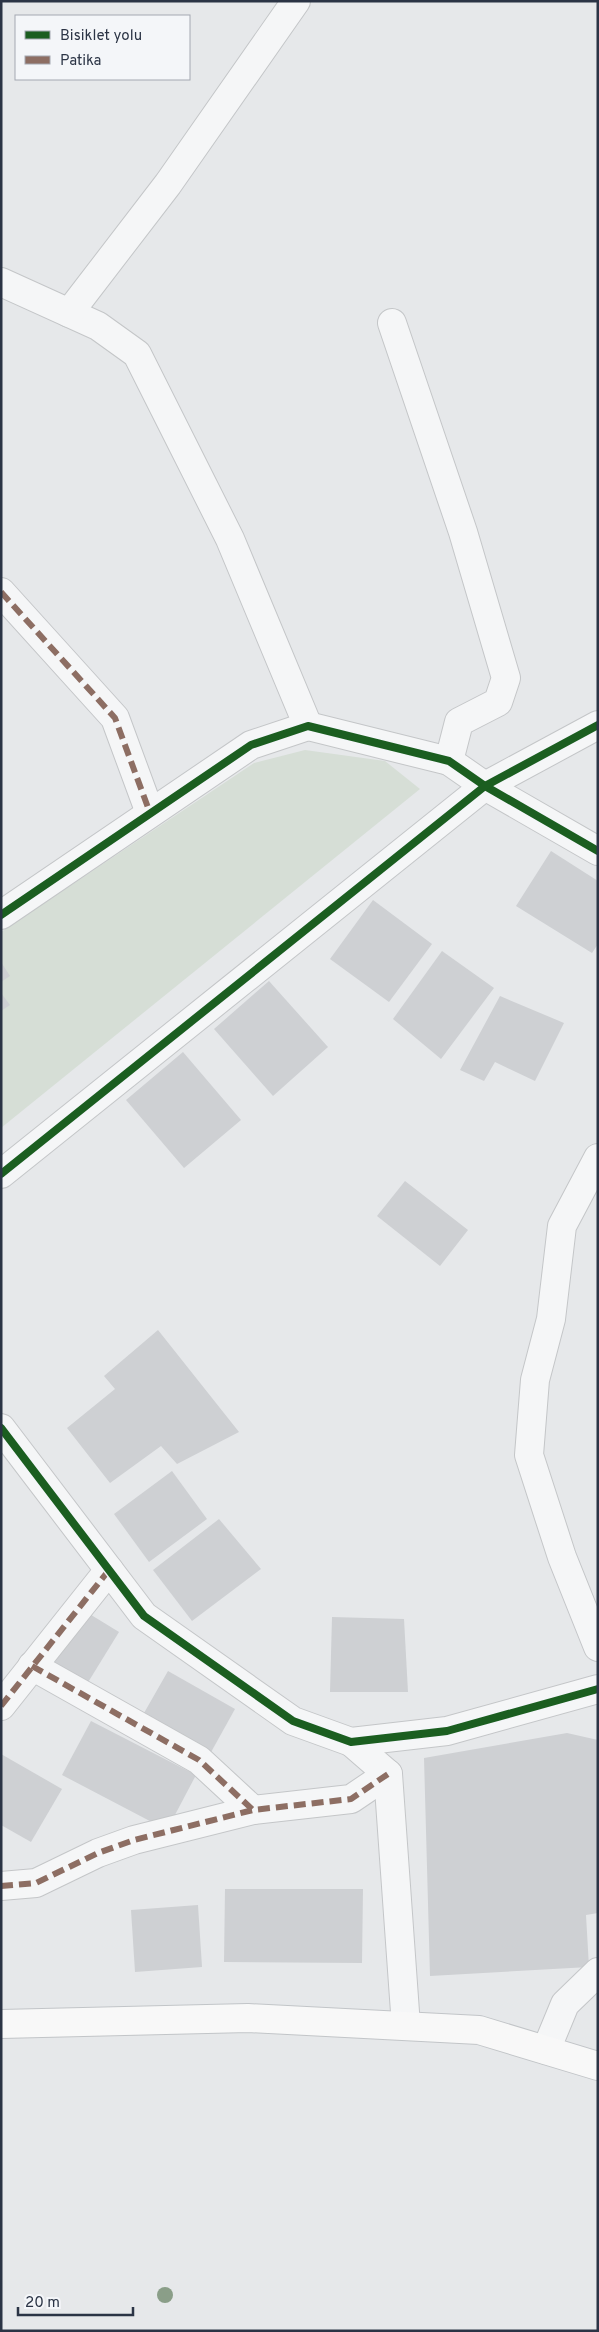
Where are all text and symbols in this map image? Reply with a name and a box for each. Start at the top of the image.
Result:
legend [15,15,190,80]
text: Bisiklet yolu [60,27,142,46]
text: Patika [60,52,101,71]
scale bar [18,2284,132,2316]
text: 20 m [25,2294,60,2313]

